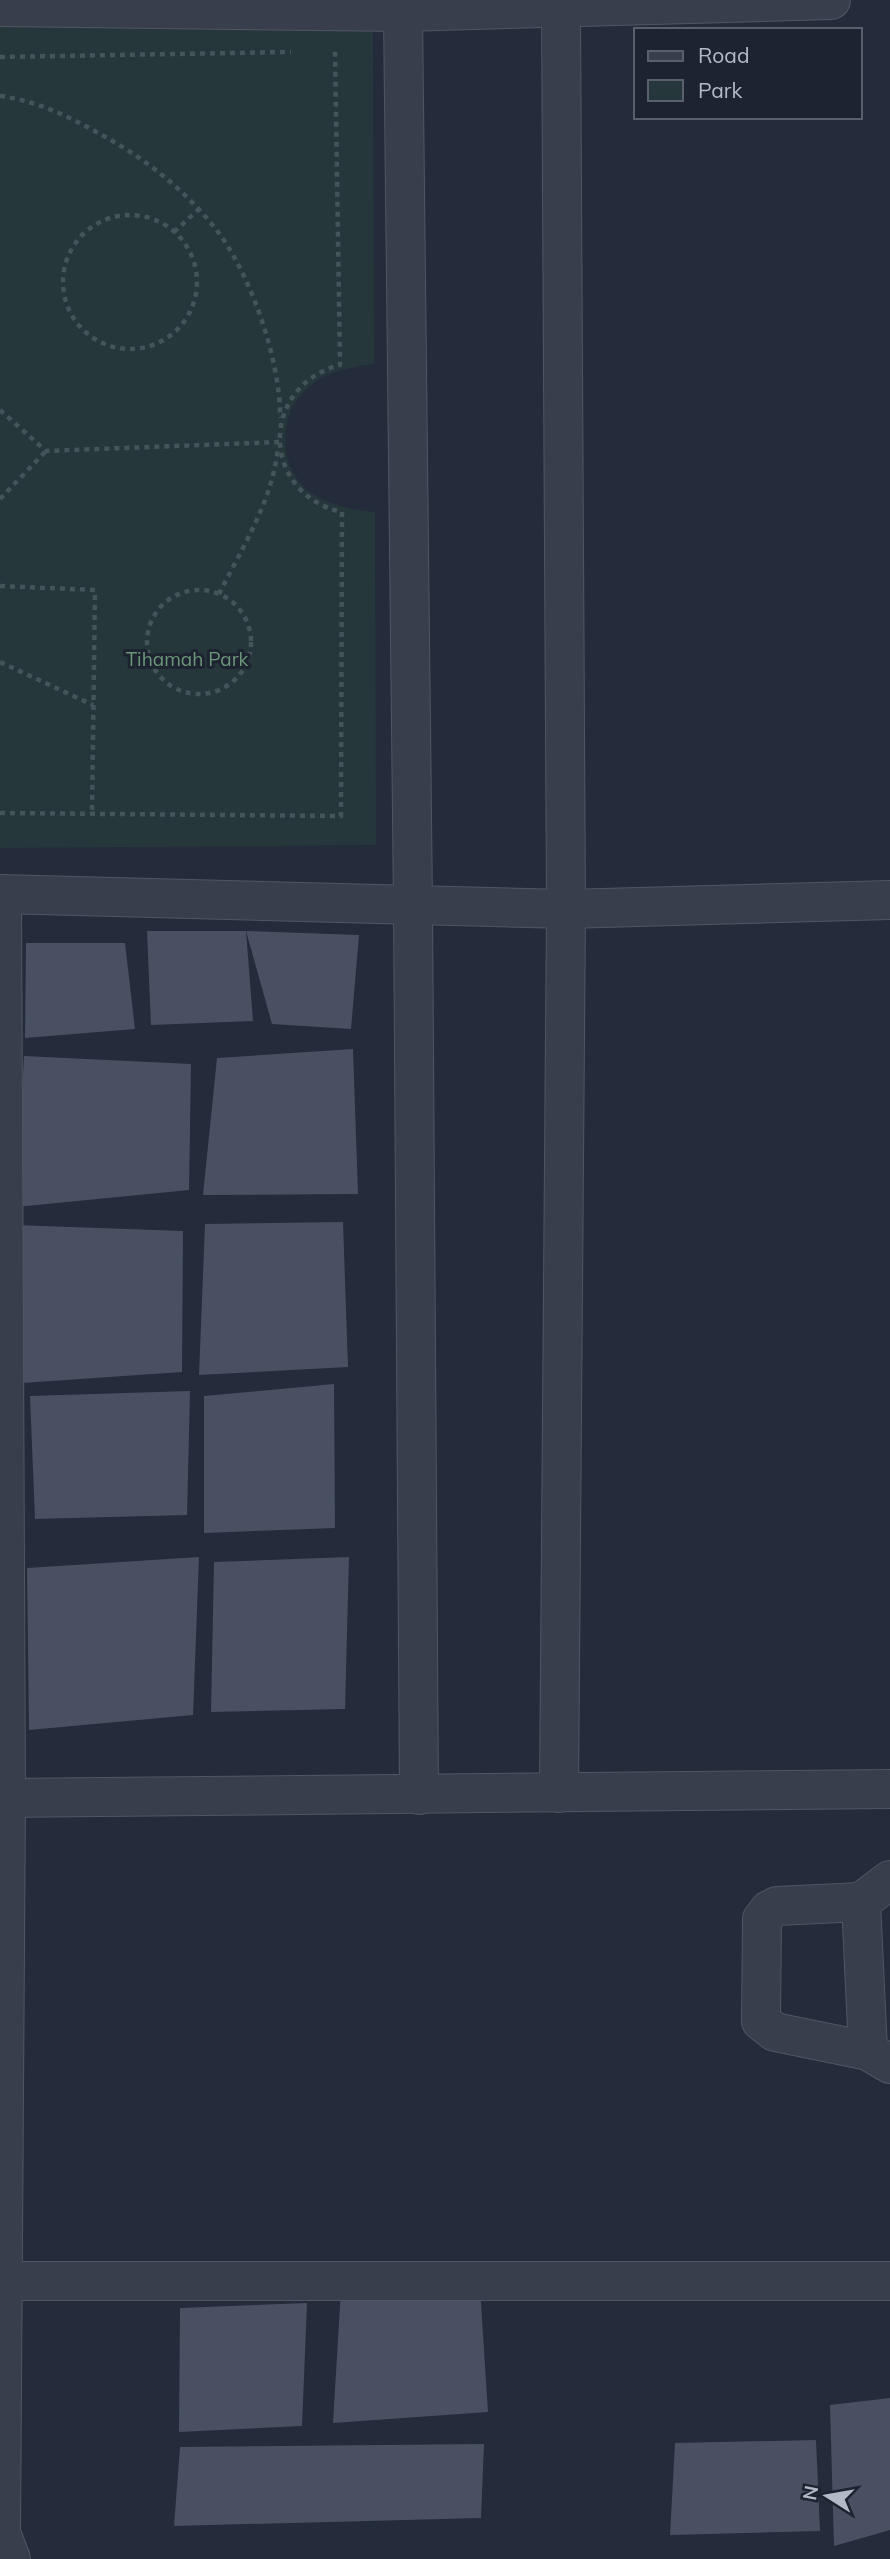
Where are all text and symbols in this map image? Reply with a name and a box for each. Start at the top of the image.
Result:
legend [634,28,862,119]
text: Road [698,42,749,68]
text: Park [698,77,742,103]
park label: Tihamah Park [126,647,249,671]
north arrow [792,2461,862,2531]
text: N [797,2483,823,2502]

